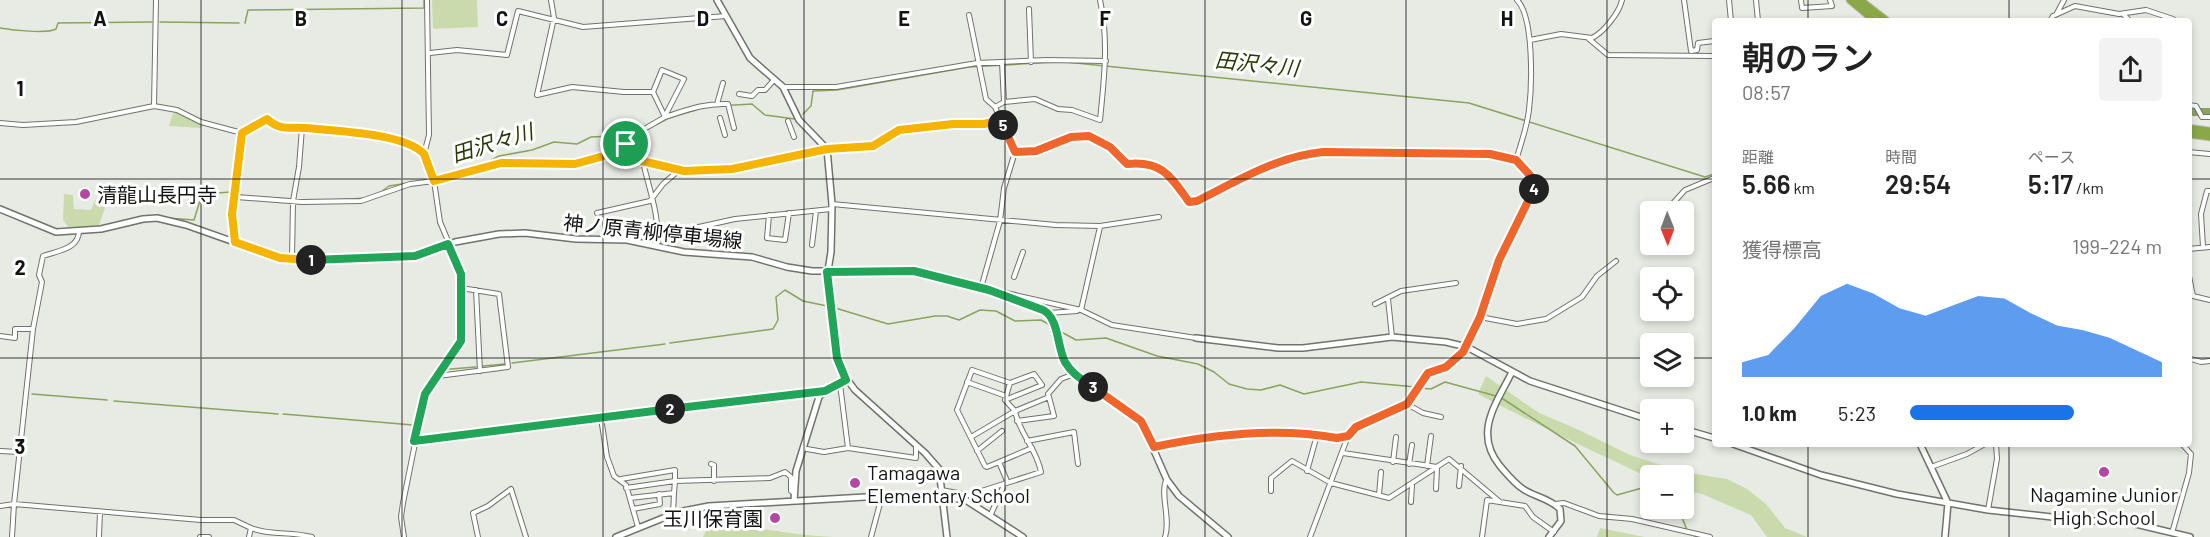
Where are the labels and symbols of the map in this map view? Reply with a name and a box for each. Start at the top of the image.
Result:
text: A [93,6,107,30]
text: B [295,6,307,30]
text: C [496,6,508,30]
text: D [697,6,709,30]
text: E [898,6,910,30]
text: F [1099,6,1111,30]
text: G [1300,6,1312,30]
text: H [1501,6,1513,30]
water label: 田沢々川 [1214,46,1302,80]
text: 1 [16,76,24,100]
pin: 5 [988,110,1018,140]
water label: 田沢々川 [448,117,538,166]
pin [600,118,651,169]
pin: 4 [1519,174,1549,204]
place label: 清龍山長円寺 [97,182,217,206]
marker: 清龍山長円寺 [78,187,92,201]
north arrow [1640,201,1694,255]
street label: 神ノ原青柳停車場線 [562,210,744,252]
pin: 1 [296,245,326,275]
text: 2 [14,255,26,279]
pin: 3 [1078,372,1108,402]
pin: 2 [655,394,685,424]
text: 3 [15,434,25,458]
place label: Tamagawa Elementary School [867,460,1030,507]
marker: Nagamine Junior High School [2097,465,2111,479]
marker: Tamagawa Elementary School [848,476,862,490]
place label: Nagamine Junior High School [2030,482,2178,529]
place label: 玉川保育園 [663,506,763,530]
marker: 玉川保育園 [768,511,782,525]

